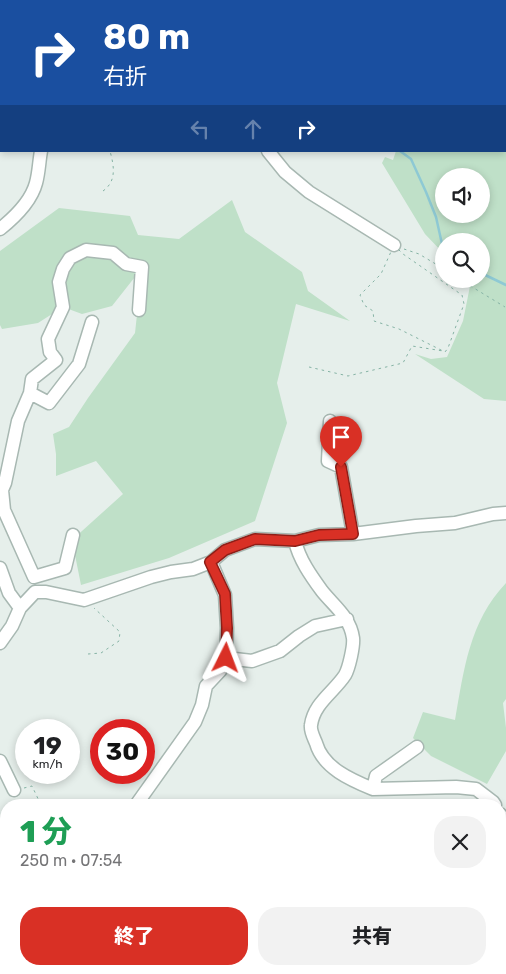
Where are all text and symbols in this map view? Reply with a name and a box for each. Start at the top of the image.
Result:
text: 80 m [103,16,190,58]
icon: right [20,20,85,85]
text: 右折 [103,63,147,90]
icon: left [186,115,214,143]
icon: ahead [239,115,267,143]
icon: right [292,115,320,143]
map controls [435,168,490,288]
button: sound [435,168,490,223]
button: search [435,233,490,288]
pin [320,416,362,467]
icon: arrive [327,423,355,451]
position arrow [199,631,251,683]
speed limit sign: 30 [90,719,155,784]
text: 19 [33,731,62,760]
text: km/h [33,757,62,771]
text: 1 分 [20,814,72,850]
button: close [434,816,486,868]
text: 250 m · 07:54 [20,851,122,870]
button: 終了 [20,907,248,965]
button: 共有 [258,907,486,965]

